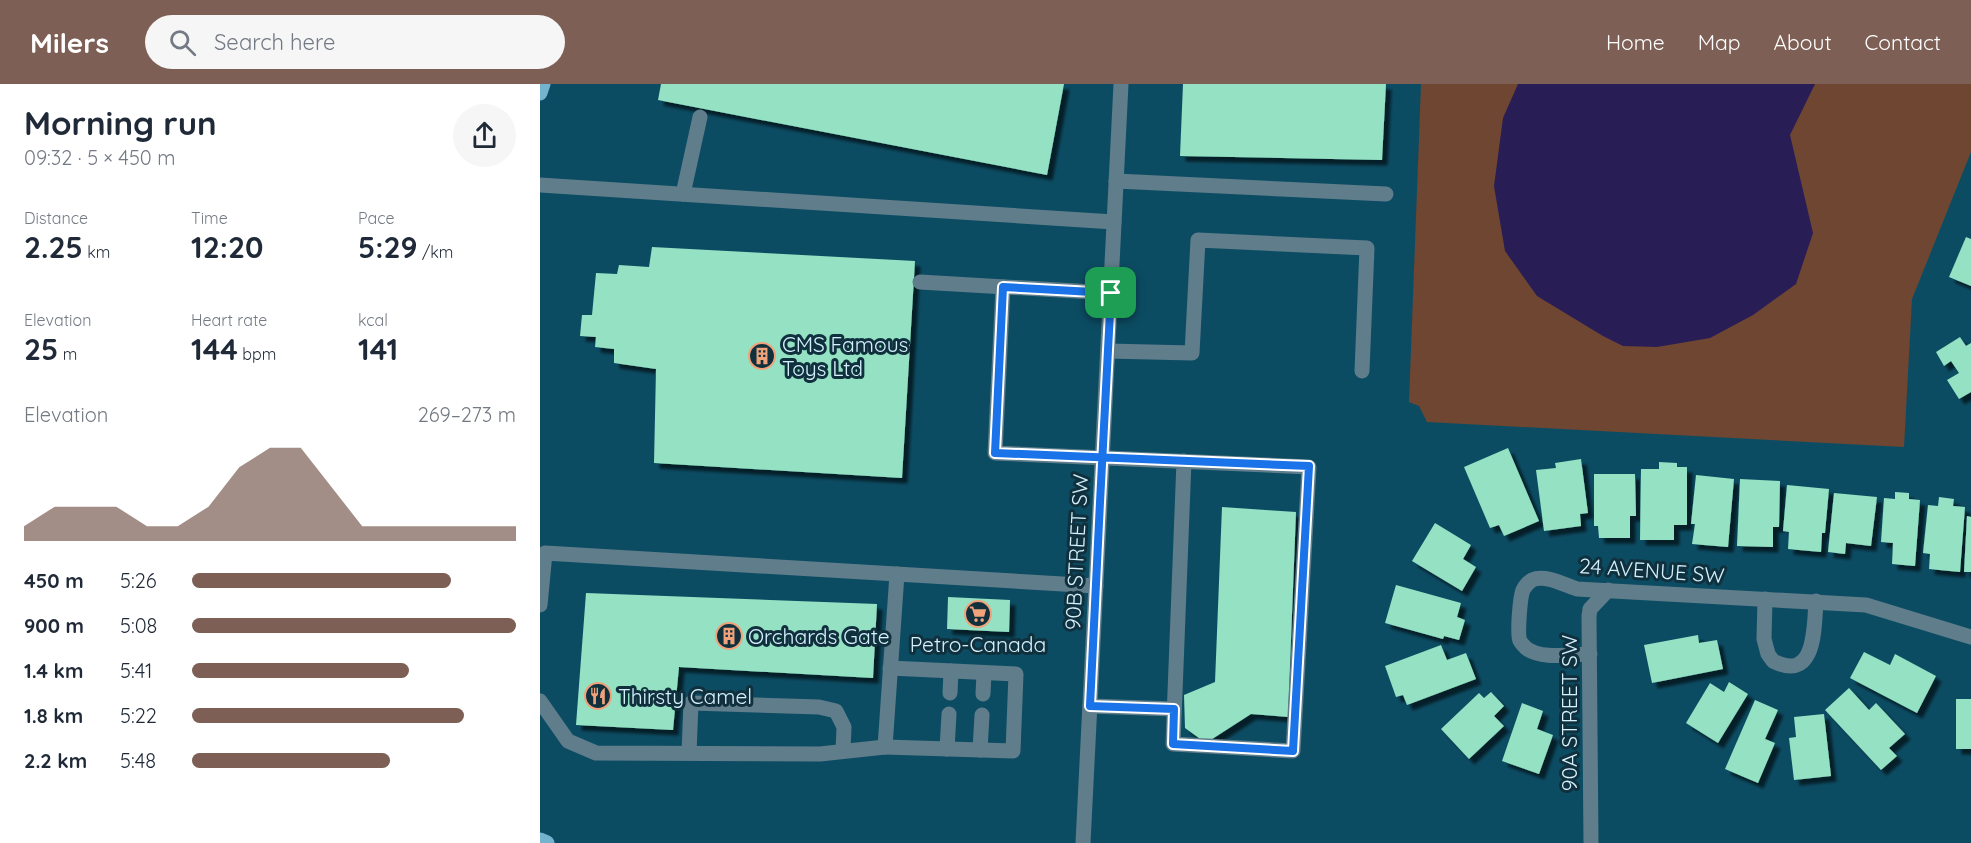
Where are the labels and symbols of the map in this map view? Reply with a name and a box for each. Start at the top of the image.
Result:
pin [1085,267,1136,318]
place label: CMS Famous Toys Ltd [782,331,908,381]
building icon: CMS Famous Toys Ltd [747,341,777,371]
street label: 90B STREET SW [1059,473,1093,631]
street label: 24 AVENUE SW [1578,552,1726,588]
supermarket icon: Petro-Canada [963,599,993,629]
building icon: Orchards Gate [714,621,744,651]
place label: Orchards Gate [748,623,890,649]
place label: Petro-Canada [910,631,1046,657]
street label: 90A STREET SW [1556,635,1582,791]
restaurant icon: Thirsty Camel [583,681,613,711]
place label: Thirsty Camel [618,683,752,709]

